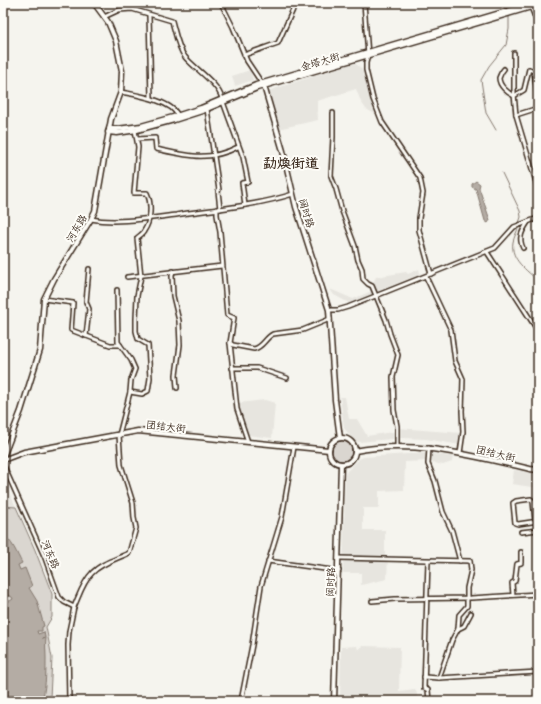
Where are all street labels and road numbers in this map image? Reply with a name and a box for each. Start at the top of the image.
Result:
street label: 金塔大街 [299,48,341,74]
street label: 阔时路 [296,196,319,229]
street label: 河东路 [61,211,90,244]
street label: 团结大街 [145,416,187,435]
street label: 团结大街 [475,441,517,464]
street label: 河东路 [39,537,64,571]
street label: 阔时路 [321,567,338,597]

